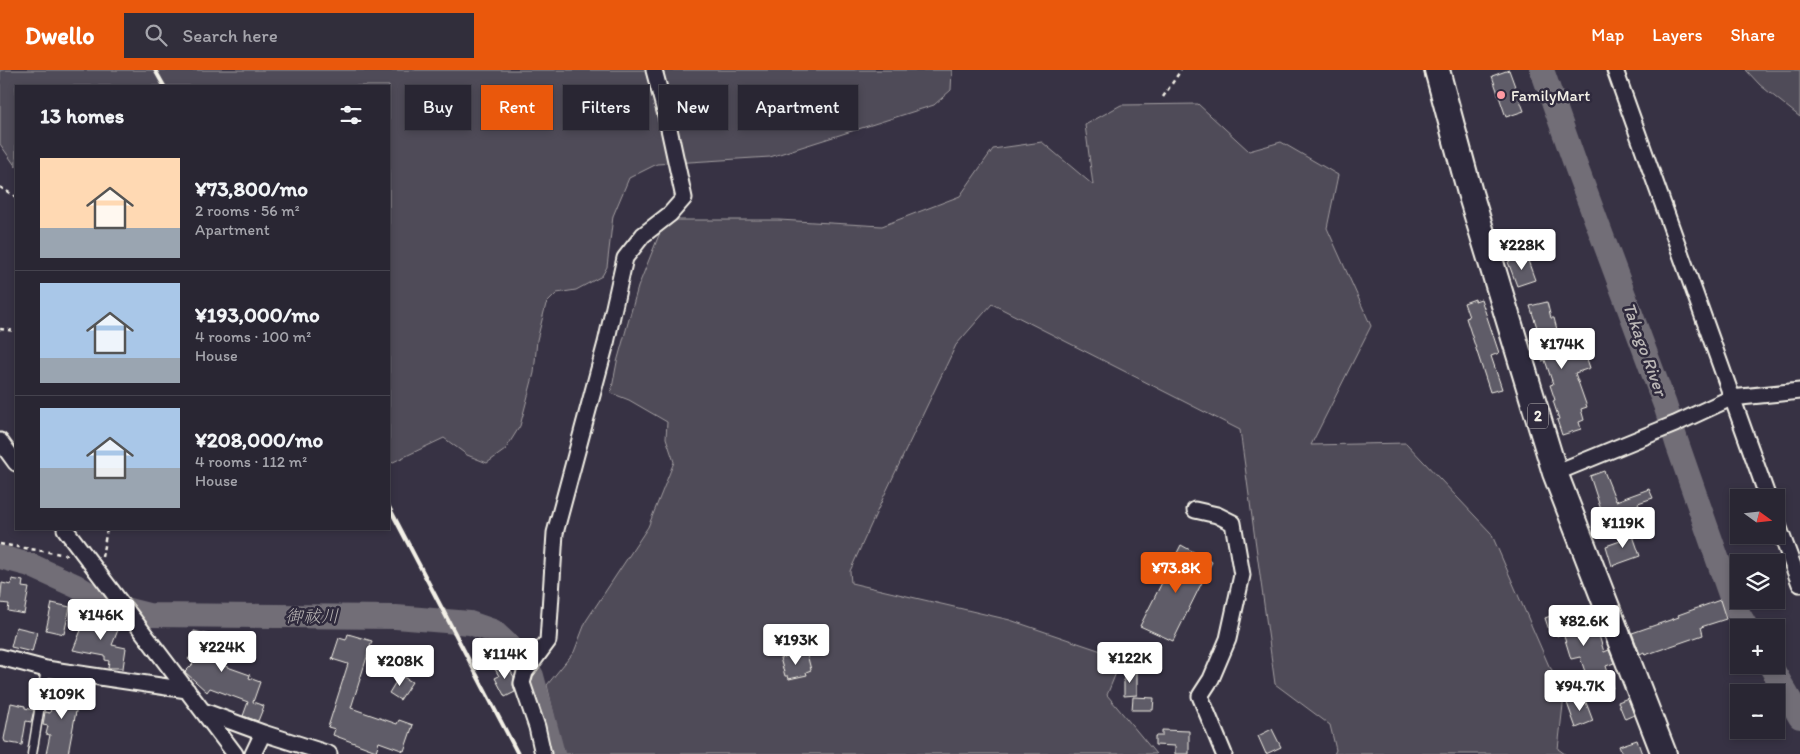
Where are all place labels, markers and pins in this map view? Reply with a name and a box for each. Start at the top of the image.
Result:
place label: FamilyMart [1511,86,1590,105]
marker: FamilyMart [1495,89,1507,101]
pin: ¥228K [1487,228,1557,271]
pin: ¥174K [1527,328,1597,370]
pin: ¥119K [1588,506,1658,549]
pin: ¥73.8K [1135,552,1217,594]
pin: ¥146K [66,598,136,641]
pin: ¥82.6K [1543,604,1625,647]
pin: ¥193K [761,624,831,666]
pin: ¥224K [187,630,257,673]
pin: ¥114K [470,638,540,680]
pin: ¥122K [1095,642,1165,684]
pin: ¥208K [365,644,435,687]
pin: ¥94.7K [1539,670,1621,712]
pin: ¥109K [27,678,97,720]

